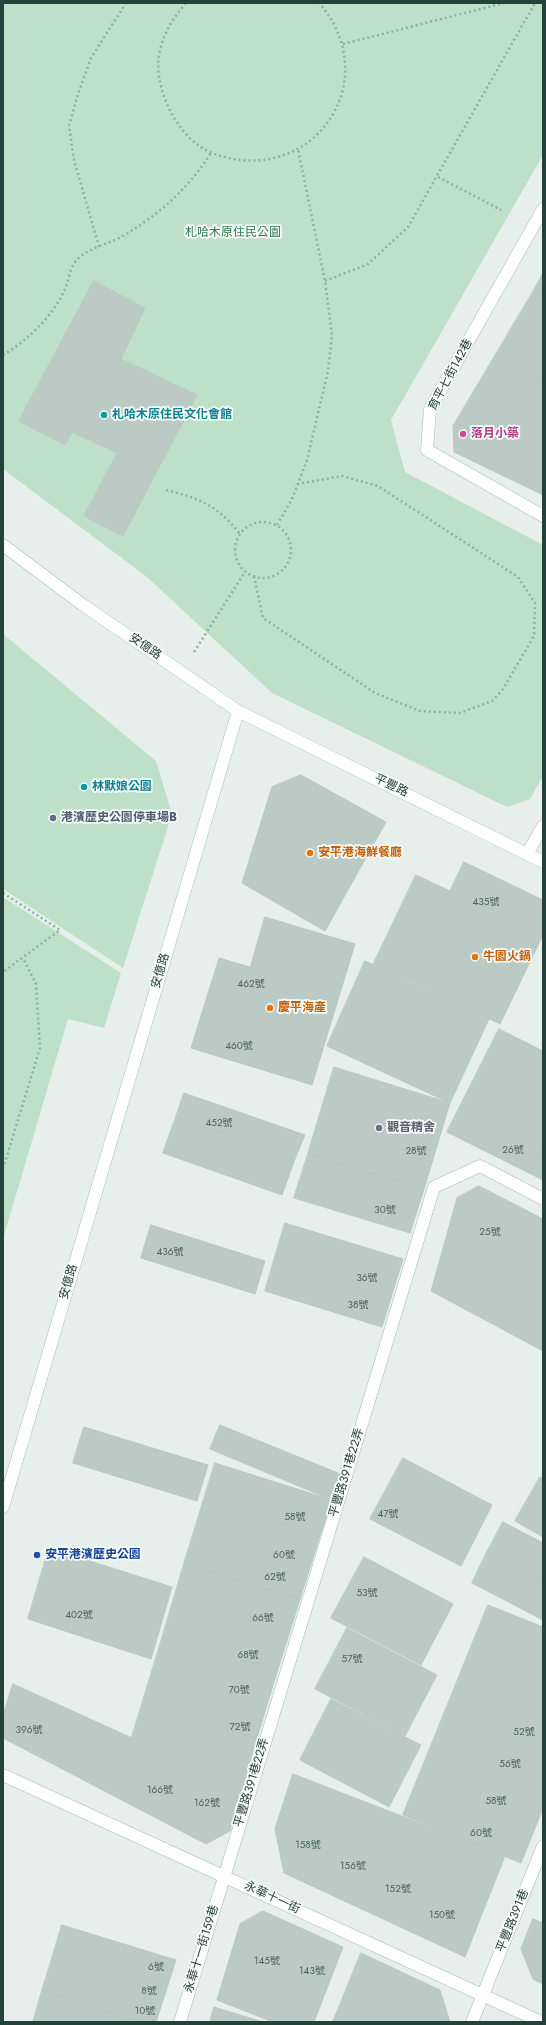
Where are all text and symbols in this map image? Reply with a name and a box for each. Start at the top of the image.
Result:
park label: 札哈木原住民公園 [185,226,281,240]
street label: 育平七街142巷 [426,337,476,413]
place label: 札哈木原住民文化會館 [112,408,232,422]
marker: 札哈木原住民文化會館 [99,410,109,420]
place label: 落月小築 [471,427,519,441]
marker: 落月小築 [458,429,468,439]
street label: 安億路 [126,631,164,663]
street label: 平豐路 [372,772,410,800]
place label: 林默娘公園 [92,780,152,794]
marker: 林默娘公園 [79,782,89,792]
place label: 港濱歷史公園停車場B [61,811,177,825]
marker: 港濱歷史公園停車場B [48,813,58,823]
place label: 安平港海鮮餐廳 [318,846,402,860]
marker: 安平港海鮮餐廳 [305,848,315,858]
house number: 435號 [473,897,499,909]
place label: 牛園火鍋 [483,950,531,964]
street label: 安億路 [149,952,173,990]
marker: 牛園火鍋 [470,952,480,962]
house number: 462號 [237,979,265,991]
place label: 慶平海產 [278,1001,326,1015]
marker: 慶平海產 [265,1003,275,1013]
house number: 460號 [225,1041,253,1053]
house number: 452號 [205,1118,233,1130]
place label: 觀音精舍 [387,1121,435,1135]
marker: 觀音精舍 [374,1123,384,1133]
house number: 26號 [502,1145,524,1157]
house number: 28號 [405,1146,427,1158]
house number: 30號 [374,1205,396,1217]
house number: 25號 [479,1227,501,1239]
house number: 436號 [156,1247,184,1259]
street label: 安億路 [57,1263,81,1301]
house number: 36號 [356,1273,378,1285]
house number: 38號 [348,1300,368,1312]
street label: 平豐路391巷22弄 [327,1427,367,1519]
house number: 47號 [377,1509,399,1521]
house number: 58號 [284,1512,306,1524]
place label: 安平港濱歷史公園 [45,1548,141,1562]
marker: 安平港濱歷史公園 [32,1550,42,1560]
house number: 60號 [273,1550,295,1562]
house number: 62號 [264,1572,286,1584]
house number: 53號 [356,1588,378,1600]
house number: 402號 [65,1610,93,1622]
house number: 66號 [252,1613,274,1625]
house number: 68號 [237,1650,259,1662]
house number: 57號 [342,1654,362,1666]
house number: 70號 [228,1685,250,1697]
house number: 72號 [230,1722,250,1734]
house number: 396號 [16,1725,42,1737]
house number: 52號 [513,1727,535,1739]
street label: 平豐路391巷22弄 [232,1737,272,1829]
house number: 56號 [499,1759,521,1771]
house number: 166號 [147,1785,173,1797]
house number: 58號 [485,1796,507,1808]
house number: 162號 [194,1798,220,1810]
house number: 60號 [470,1828,492,1840]
house number: 158號 [295,1840,321,1852]
house number: 156號 [340,1861,366,1873]
street label: 永華十一街 [242,1879,302,1917]
house number: 152號 [385,1884,411,1896]
street label: 平豐路391巷 [494,1887,532,1955]
street label: 永華十一街159巷 [182,1903,222,1995]
house number: 150號 [429,1910,455,1922]
house number: 145號 [254,1956,280,1968]
house number: 6號 [148,1962,164,1974]
house number: 143號 [299,1966,325,1978]
house number: 8號 [141,1986,157,1998]
house number: 10號 [135,2006,155,2018]

